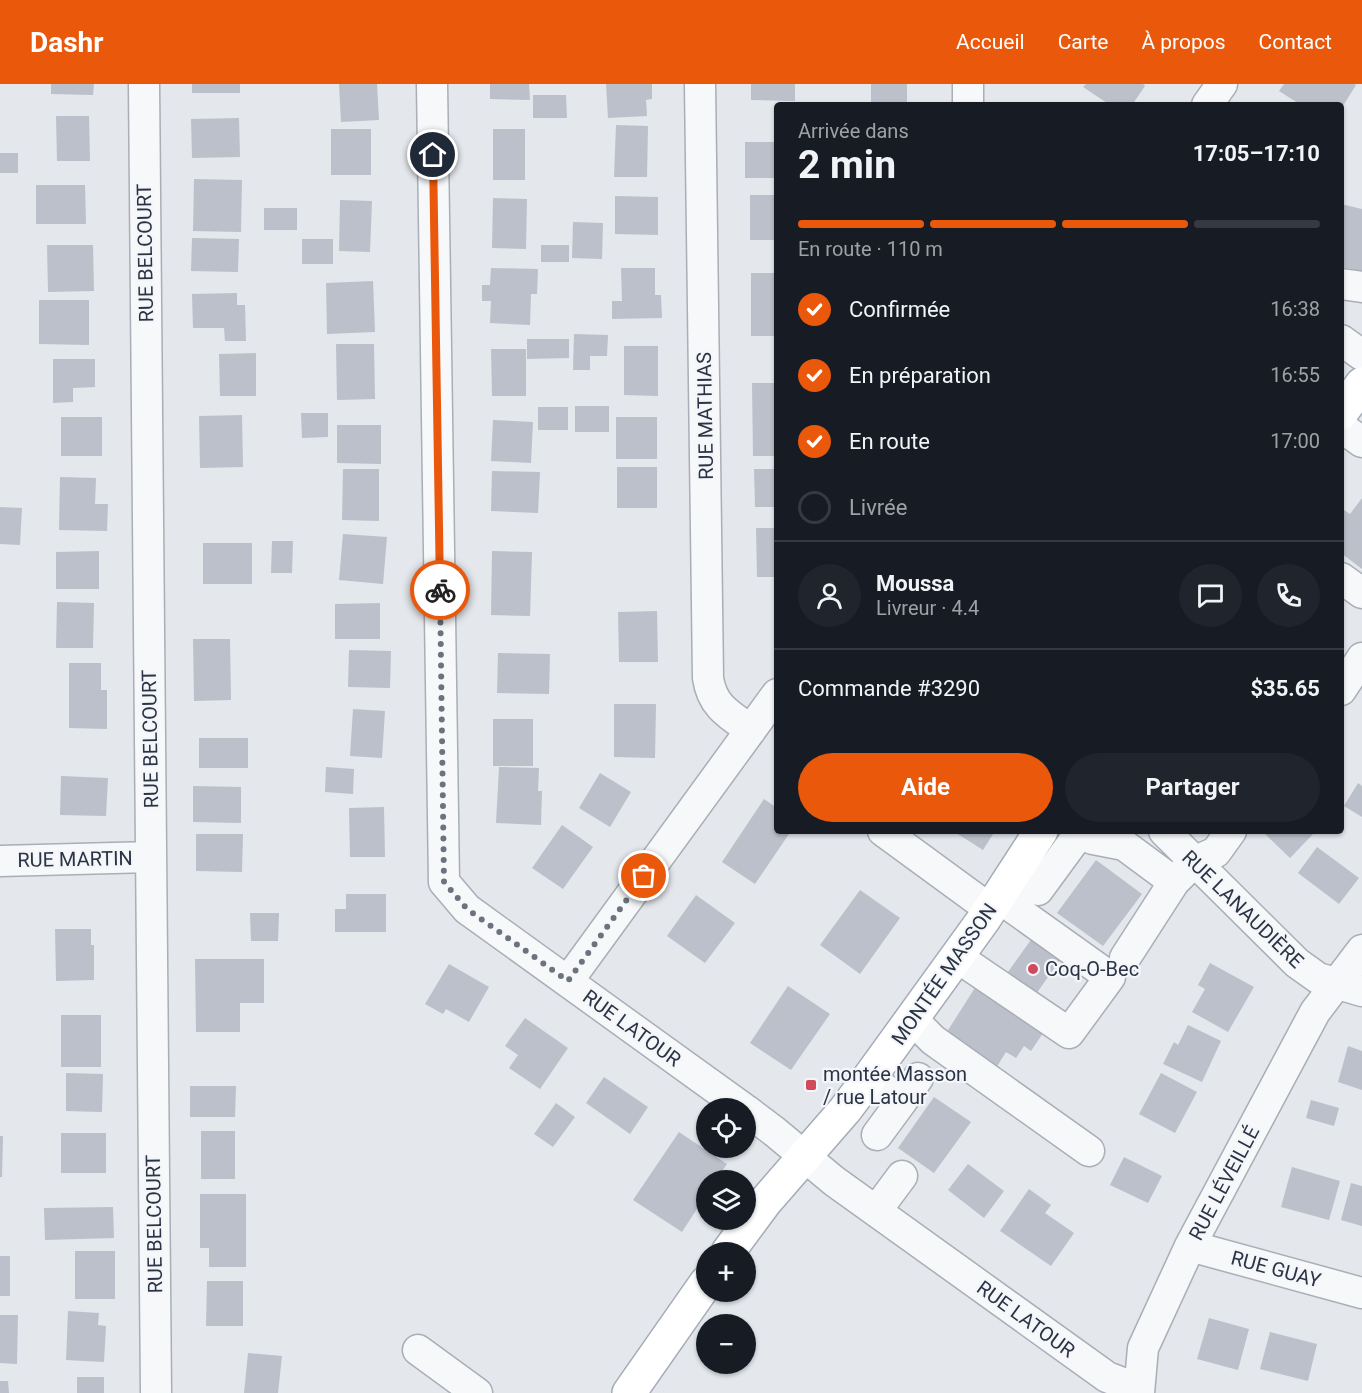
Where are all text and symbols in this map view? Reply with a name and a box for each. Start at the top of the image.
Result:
text: Dashr [30,26,104,59]
text: Accueil [956,30,1025,54]
text: Carte [1058,30,1108,54]
text: À propos [1141,30,1226,54]
text: Contact [1259,30,1332,54]
text: Arrivée dans [798,119,909,143]
pin [407,129,458,180]
icon: home [416,138,449,171]
text: 17:05–17:10 [1193,141,1320,166]
text: 2 min [798,142,896,188]
street label: RUE BELCOURT [132,183,158,323]
text: En route · 110 m [798,237,943,261]
icon: check [798,293,831,326]
text: Confirmée [849,297,950,322]
text: 16:38 [1270,297,1320,321]
street label: RUE MATHIAS [692,352,718,480]
icon: check [798,359,831,392]
text: En préparation [849,363,991,388]
text: 16:55 [1270,363,1320,387]
icon: check [798,425,831,458]
text: En route [849,429,930,454]
text: 17:00 [1270,429,1320,453]
text: Livrée [849,495,907,520]
courier [410,560,470,620]
button: person [798,564,861,627]
button: chat [1179,564,1242,627]
button: phone [1257,564,1320,627]
text: Moussa [876,571,954,596]
icon: bike [424,574,457,607]
text: Livreur · 4.4 [876,596,979,620]
street label: RUE BELCOURT [137,669,163,809]
text: Commande #3290 [798,676,980,701]
text: $35.65 [1251,676,1320,701]
button: Aide [798,753,1053,822]
button: Partager [1065,753,1320,822]
street label: RUE LANAUDIÈRE [1177,845,1309,973]
street label: RUE MARTIN [17,846,133,872]
pin [618,850,669,901]
icon: bag [627,859,660,892]
street label: MONTÉE MASSON [886,899,1002,1049]
place label: Coq-O-Bec [1045,957,1139,981]
marker: Coq-O-Bec [1026,962,1040,976]
street label: RUE LATOUR [578,984,686,1072]
place label: montée Masson / rue Latour [823,1062,967,1109]
marker: montée Masson / rue Latour [804,1078,818,1092]
map controls [696,1098,756,1374]
button: locate [696,1098,756,1158]
street label: RUE LÉVEILLÉ [1184,1122,1264,1244]
street label: RUE BELCOURT [141,1154,167,1294]
button: layers [696,1170,756,1230]
button: + [696,1242,756,1302]
street label: RUE GUAY [1228,1245,1324,1293]
street label: RUE LATOUR [972,1275,1080,1363]
button: − [696,1314,756,1374]

